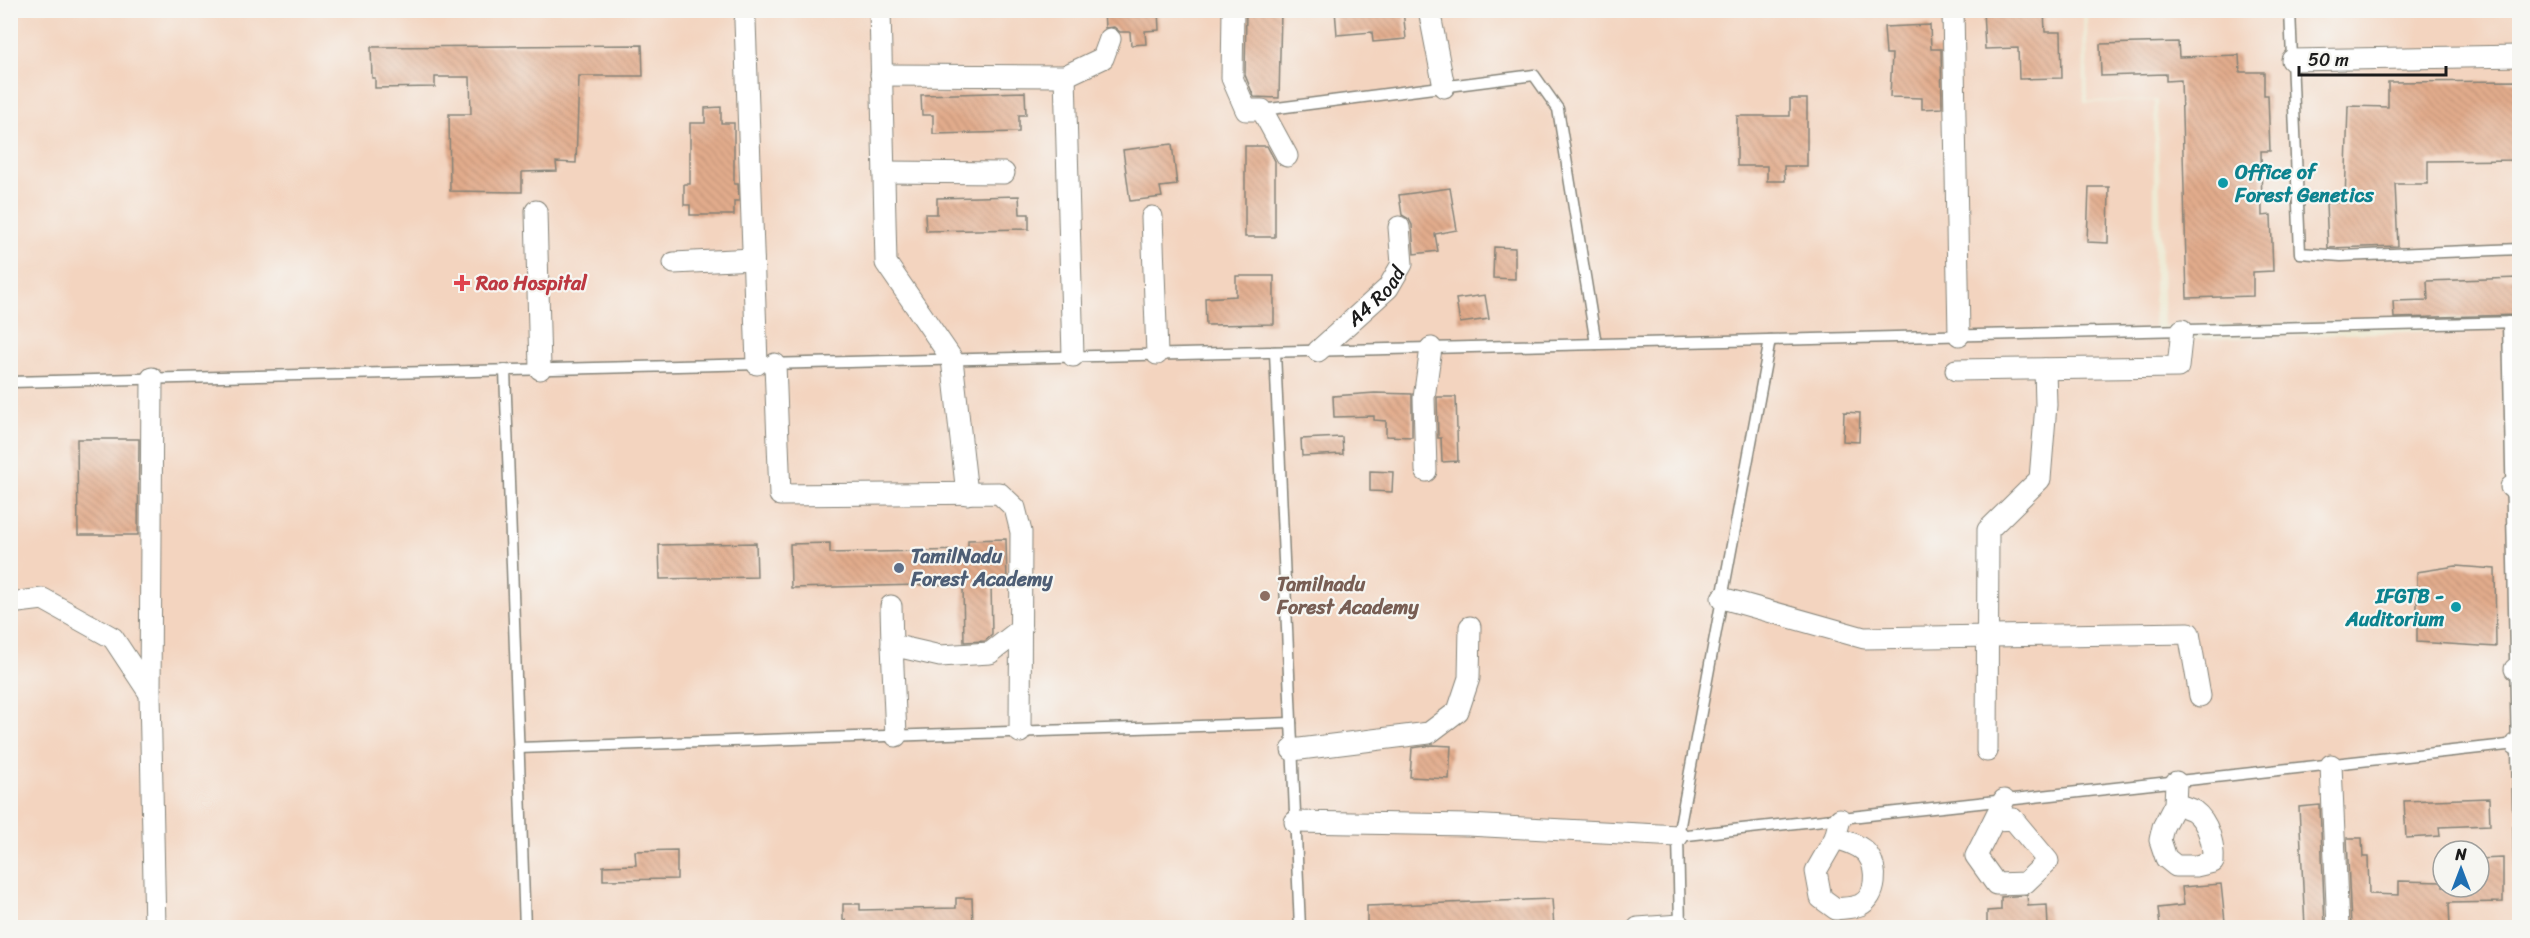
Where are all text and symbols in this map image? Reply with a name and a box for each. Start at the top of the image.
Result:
scale bar [2299,39,2446,77]
text: 50 m [2308,44,2349,76]
place label: Office of Forest Genetics [2234,155,2374,213]
marker: Office of Forest Genetics [2216,176,2230,190]
street label: A4 Road [1338,259,1416,336]
place label: Rao Hospital [475,266,588,301]
marker: Rao Hospital [453,274,471,292]
place label: TamilNadu Forest Academy [910,539,1053,597]
marker: TamilNadu Forest Academy [892,561,906,575]
place label: Tamilnadu Forest Academy [1276,567,1419,625]
place label: IFGTB - Auditorium [2345,579,2445,637]
marker: Tamilnadu Forest Academy [1258,589,1272,603]
marker: IFGTB - Auditorium [2449,600,2463,614]
north arrow [2431,839,2491,899]
text: N [2454,840,2467,869]

